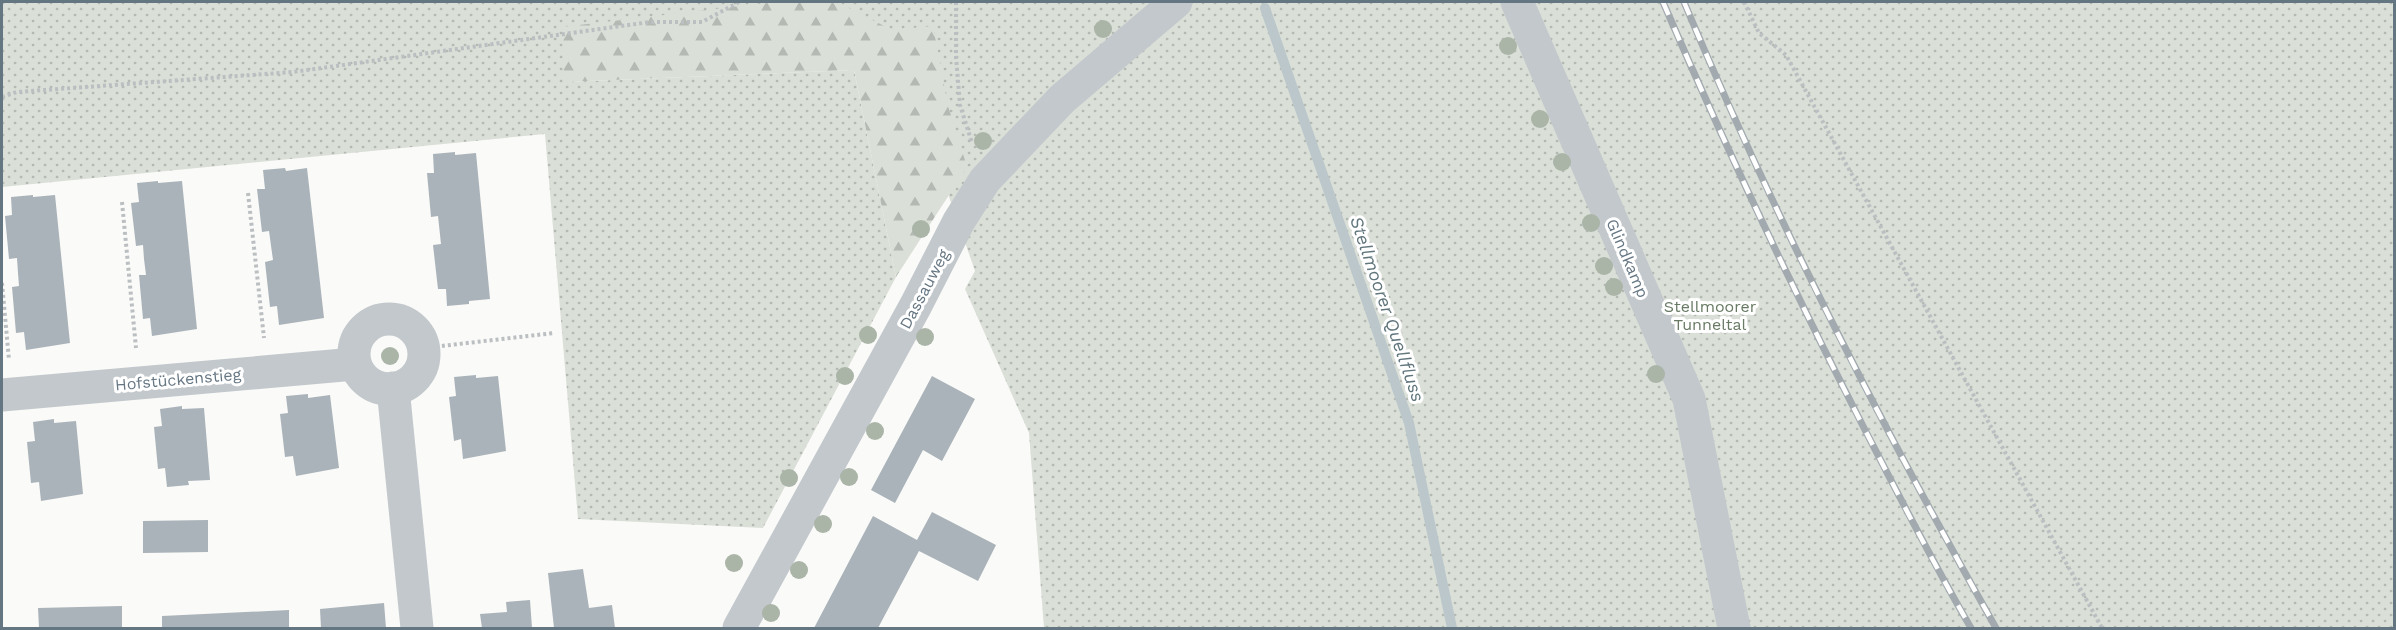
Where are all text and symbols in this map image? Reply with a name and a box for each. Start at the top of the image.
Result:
water label: Stellmoorer Quellfluss [1346,213,1429,404]
street label: Glindkamp [1602,216,1653,301]
street label: Dassauweg [896,246,954,332]
park label: Stellmoorer Tunneltal [1664,297,1757,334]
street label: Hofstückenstieg [114,364,242,394]

